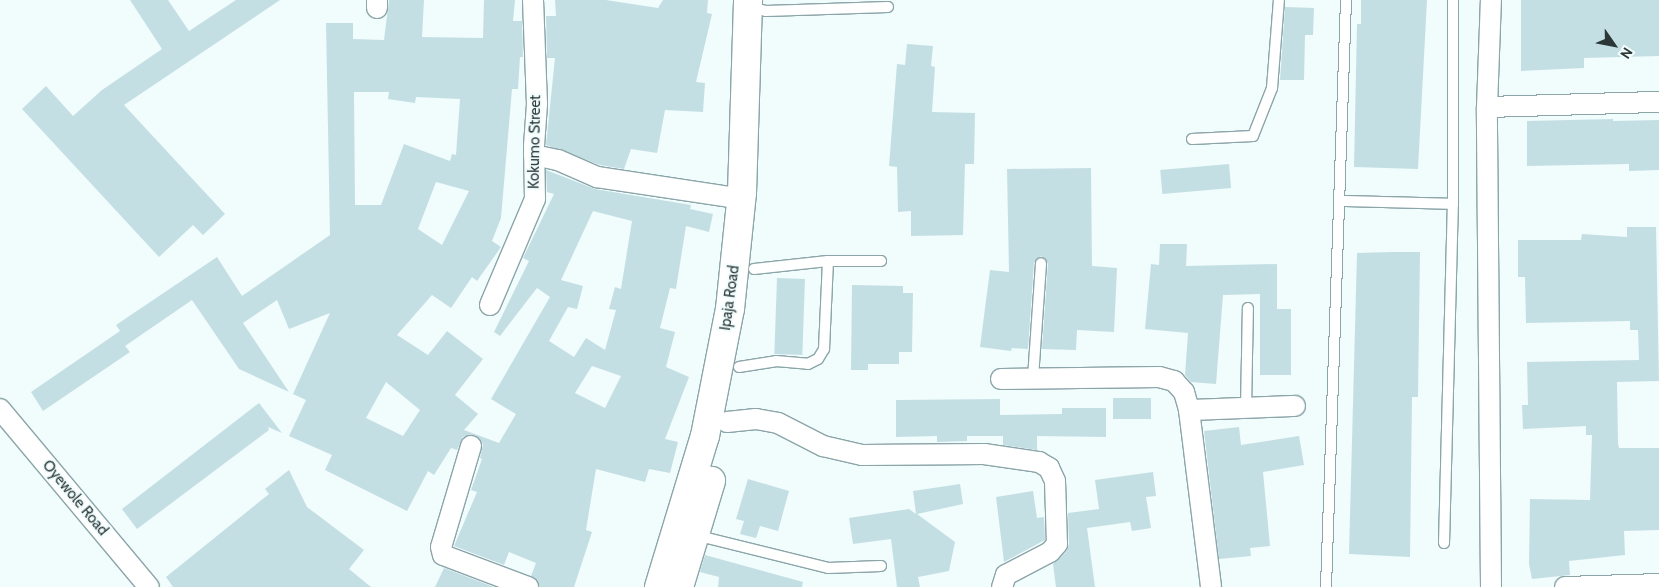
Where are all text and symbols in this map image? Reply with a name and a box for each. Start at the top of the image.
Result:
north arrow [1589,20,1639,70]
text: N [1616,44,1637,62]
street label: Kokumo Street [525,95,545,189]
street label: Ipaja Road [717,264,743,332]
street label: Oyewole Road [38,457,112,539]

